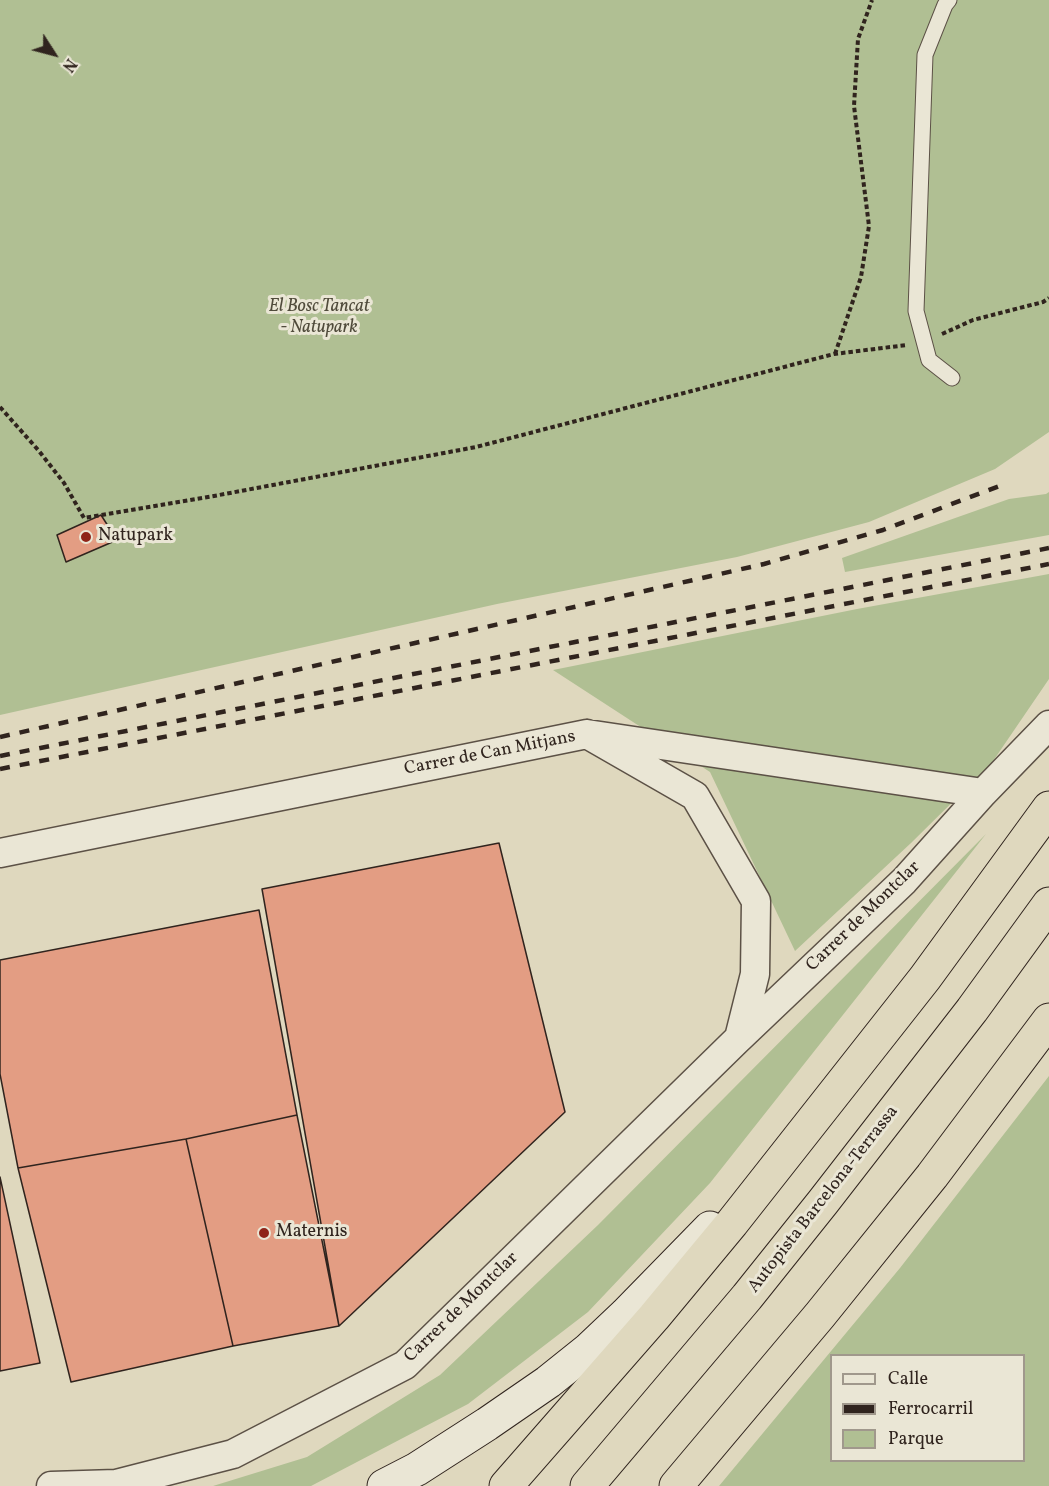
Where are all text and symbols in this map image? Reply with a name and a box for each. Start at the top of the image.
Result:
north arrow [24,24,84,84]
text: N [56,53,81,76]
park label: El Bosc Tancat - Natupark [268,297,370,340]
place label: Natupark [98,526,173,548]
marker: Natupark [79,530,93,544]
street label: Carrer de Can Mitjans [403,727,577,781]
street label: Carrer de Montclar [803,857,925,977]
street label: Autopista Barcelona-Terrassa [744,1102,904,1298]
place label: Maternis [276,1222,348,1244]
marker: Maternis [257,1226,271,1240]
street label: Carrer de Montclar [401,1248,523,1368]
legend [830,1354,1025,1462]
text: Calle [888,1367,928,1392]
text: Ferrocarril [888,1397,973,1422]
text: Parque [888,1427,943,1452]

